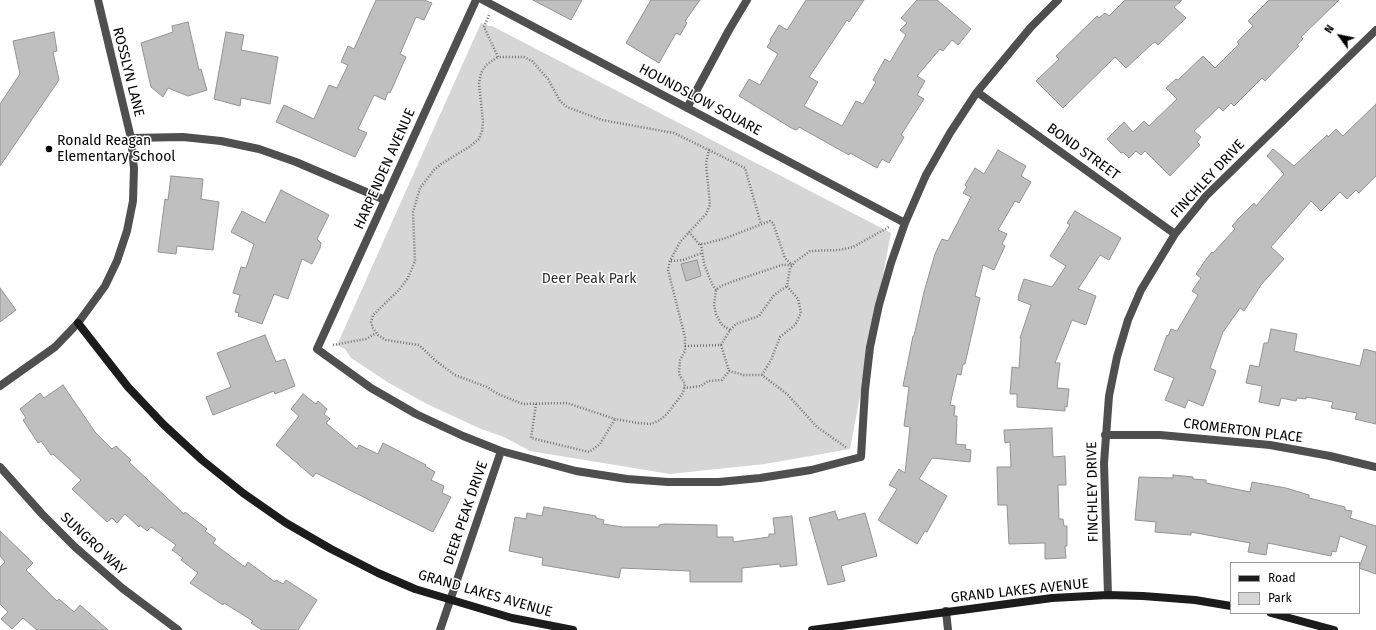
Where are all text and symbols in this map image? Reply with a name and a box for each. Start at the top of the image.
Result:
north arrow [1320,16,1360,56]
text: N [1322,23,1337,36]
street label: ROSSLYN LANE [109,25,147,119]
street label: HOUNDSLOW SQUARE [636,61,764,139]
street label: HARPENDEN AVENUE [351,106,419,232]
street label: BOND STREET [1043,120,1123,184]
place label: Ronald Reagan Elementary School [57,133,175,166]
street label: FINCHLEY DRIVE [1168,136,1248,222]
marker: Ronald Reagan Elementary School [44,144,54,154]
park label: Deer Peak Park [542,271,636,287]
street label: CROMERTON PLACE [1182,415,1304,447]
street label: FINCHLEY DRIVE [1084,442,1102,542]
street label: DEER PEAK DRIVE [440,459,492,567]
street label: SUNGRO WAY [57,509,129,579]
legend [1230,562,1360,614]
street label: GRAND LAKES AVENUE [416,567,554,621]
text: Road [1268,571,1296,585]
street label: GRAND LAKES AVENUE [950,575,1090,607]
text: Park [1268,591,1292,605]

